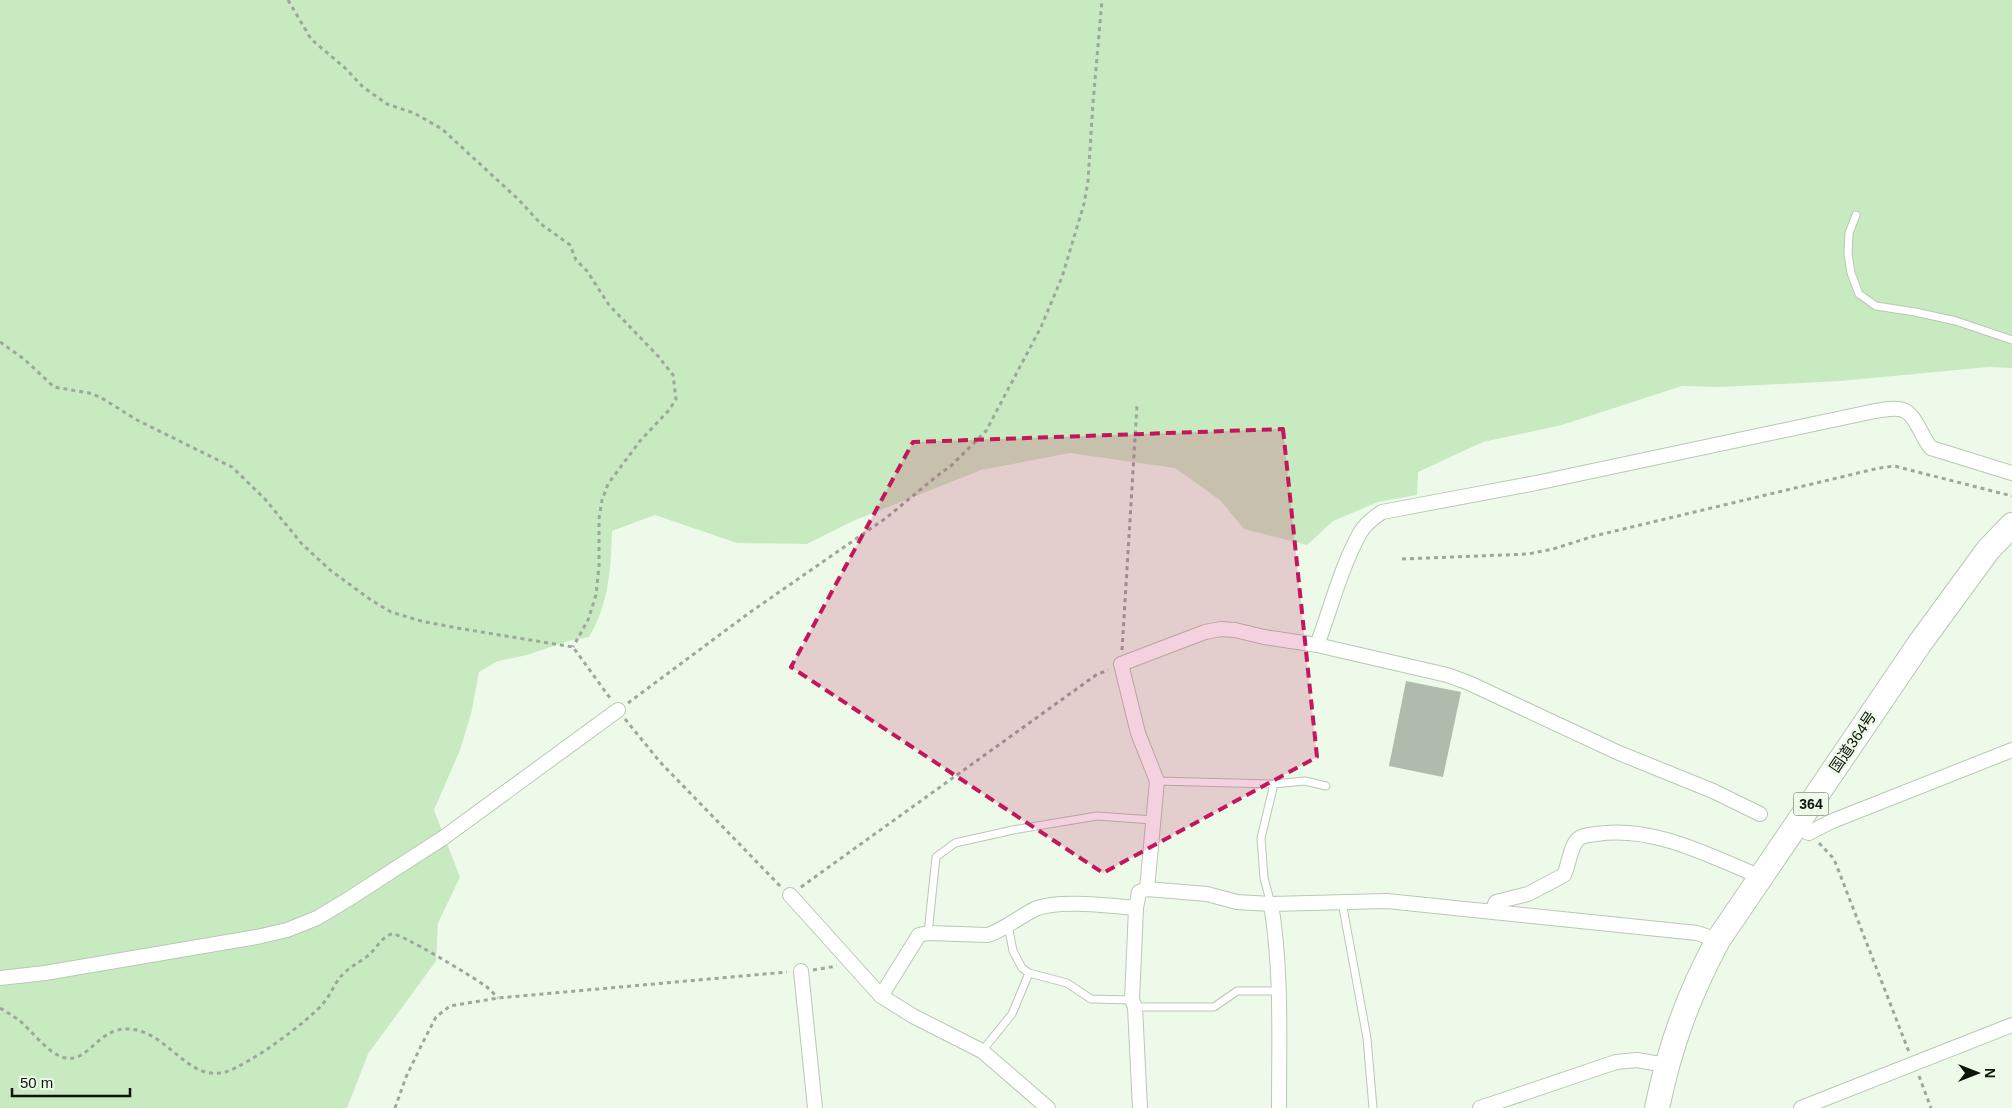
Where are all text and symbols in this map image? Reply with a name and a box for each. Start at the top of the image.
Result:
street label: 国道364号 [1826,708,1879,776]
road number: 364 [1794,792,1828,816]
north arrow [1952,1048,2002,1098]
scale bar [12,1066,130,1098]
text: N [1982,1068,1998,1078]
text: 50 m [20,1074,53,1091]

